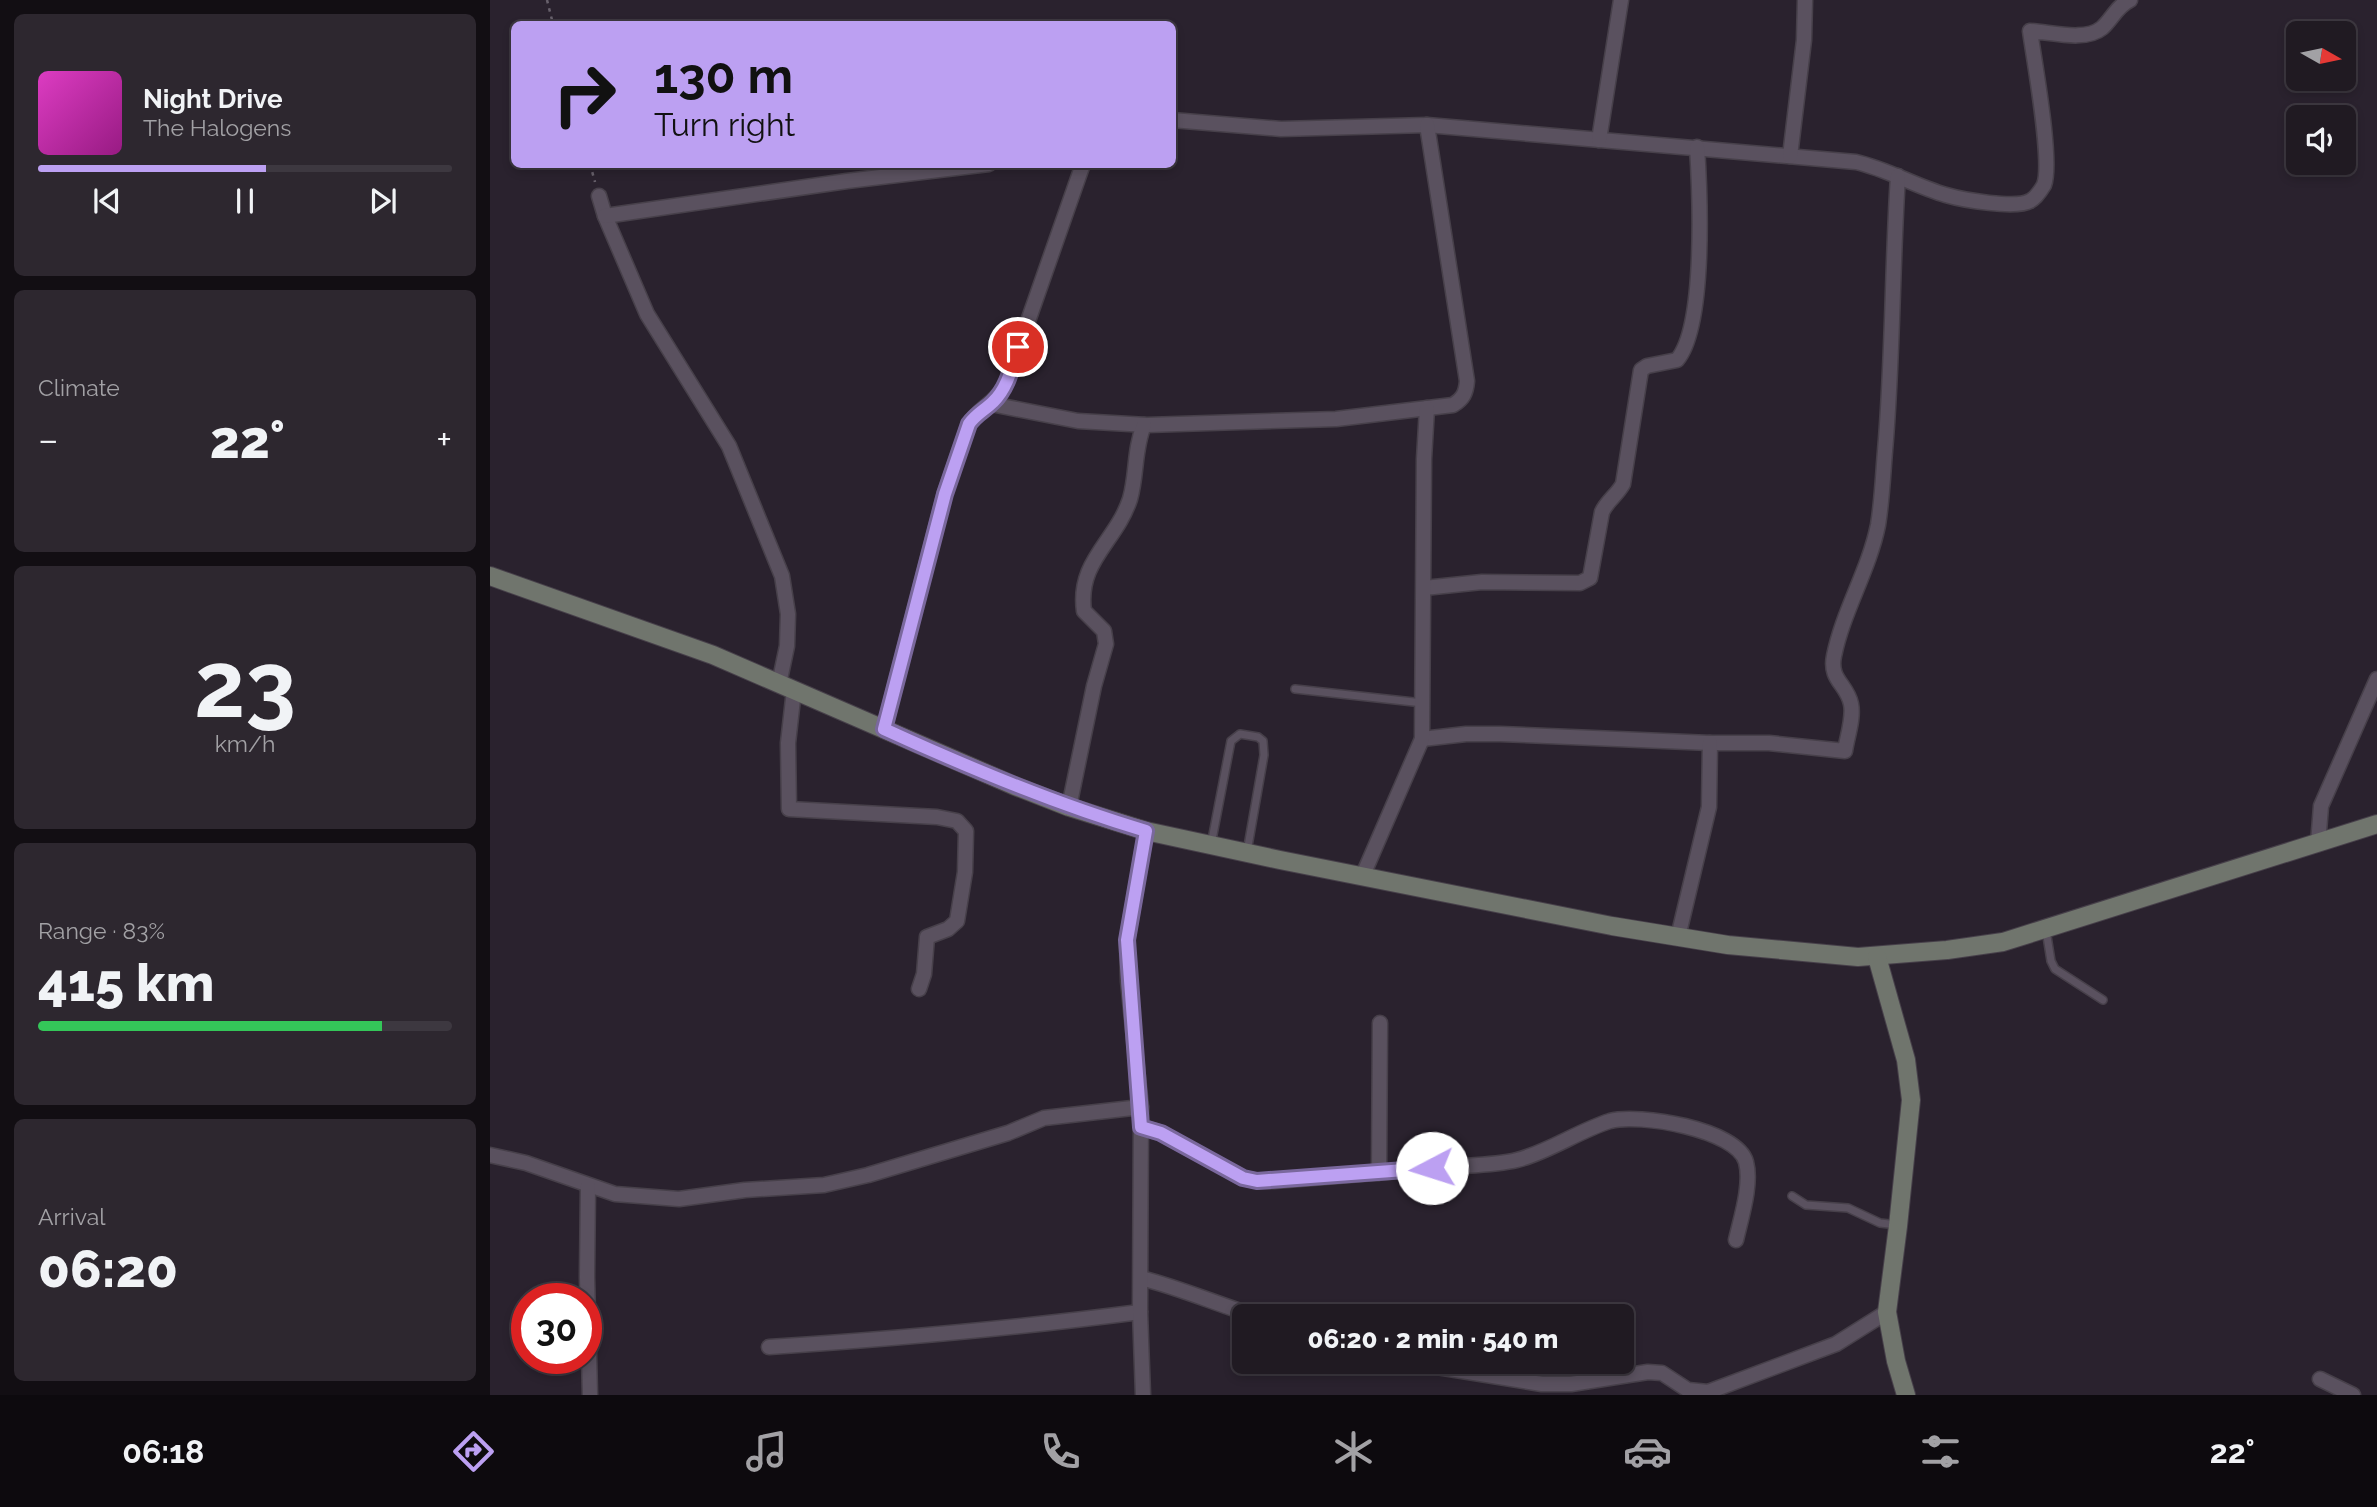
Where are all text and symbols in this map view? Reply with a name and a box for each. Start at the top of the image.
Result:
north arrow [2286,21,2356,91]
map controls [2286,21,2356,175]
text: 130 m [654,47,793,104]
icon: right [539,49,630,140]
text: Night Drive [143,84,282,114]
button: sound [2286,105,2356,175]
text: Turn right [654,106,795,143]
text: The Halogens [143,114,291,141]
icon: previous [88,182,126,220]
icon: pause [226,182,264,220]
icon: next [364,182,402,220]
pin [988,317,1048,377]
icon: arrive [999,328,1037,366]
text: Climate [38,374,120,401]
text: 22° [210,409,285,470]
text: − [38,417,58,462]
text: + [436,417,452,462]
text: 23 [194,631,296,738]
text: km/h [215,730,275,757]
text: Range · 83% [38,917,165,944]
text: 415 km [38,952,214,1013]
position arrow [1395,1131,1469,1205]
text: Arrival [38,1203,105,1230]
text: 06:20 [38,1238,178,1299]
speed limit sign: 30 [511,1283,602,1374]
text: 06:20 · 2 min · 540 m [1308,1324,1558,1354]
icon: directions [449,1427,498,1476]
icon: music [742,1427,791,1476]
icon: phone [1036,1427,1085,1476]
icon: climate [1329,1427,1378,1476]
icon: car [1623,1427,1672,1476]
icon: filters [1916,1427,1965,1476]
text: 06:18 [122,1433,204,1470]
text: 22° [2210,1433,2255,1470]

